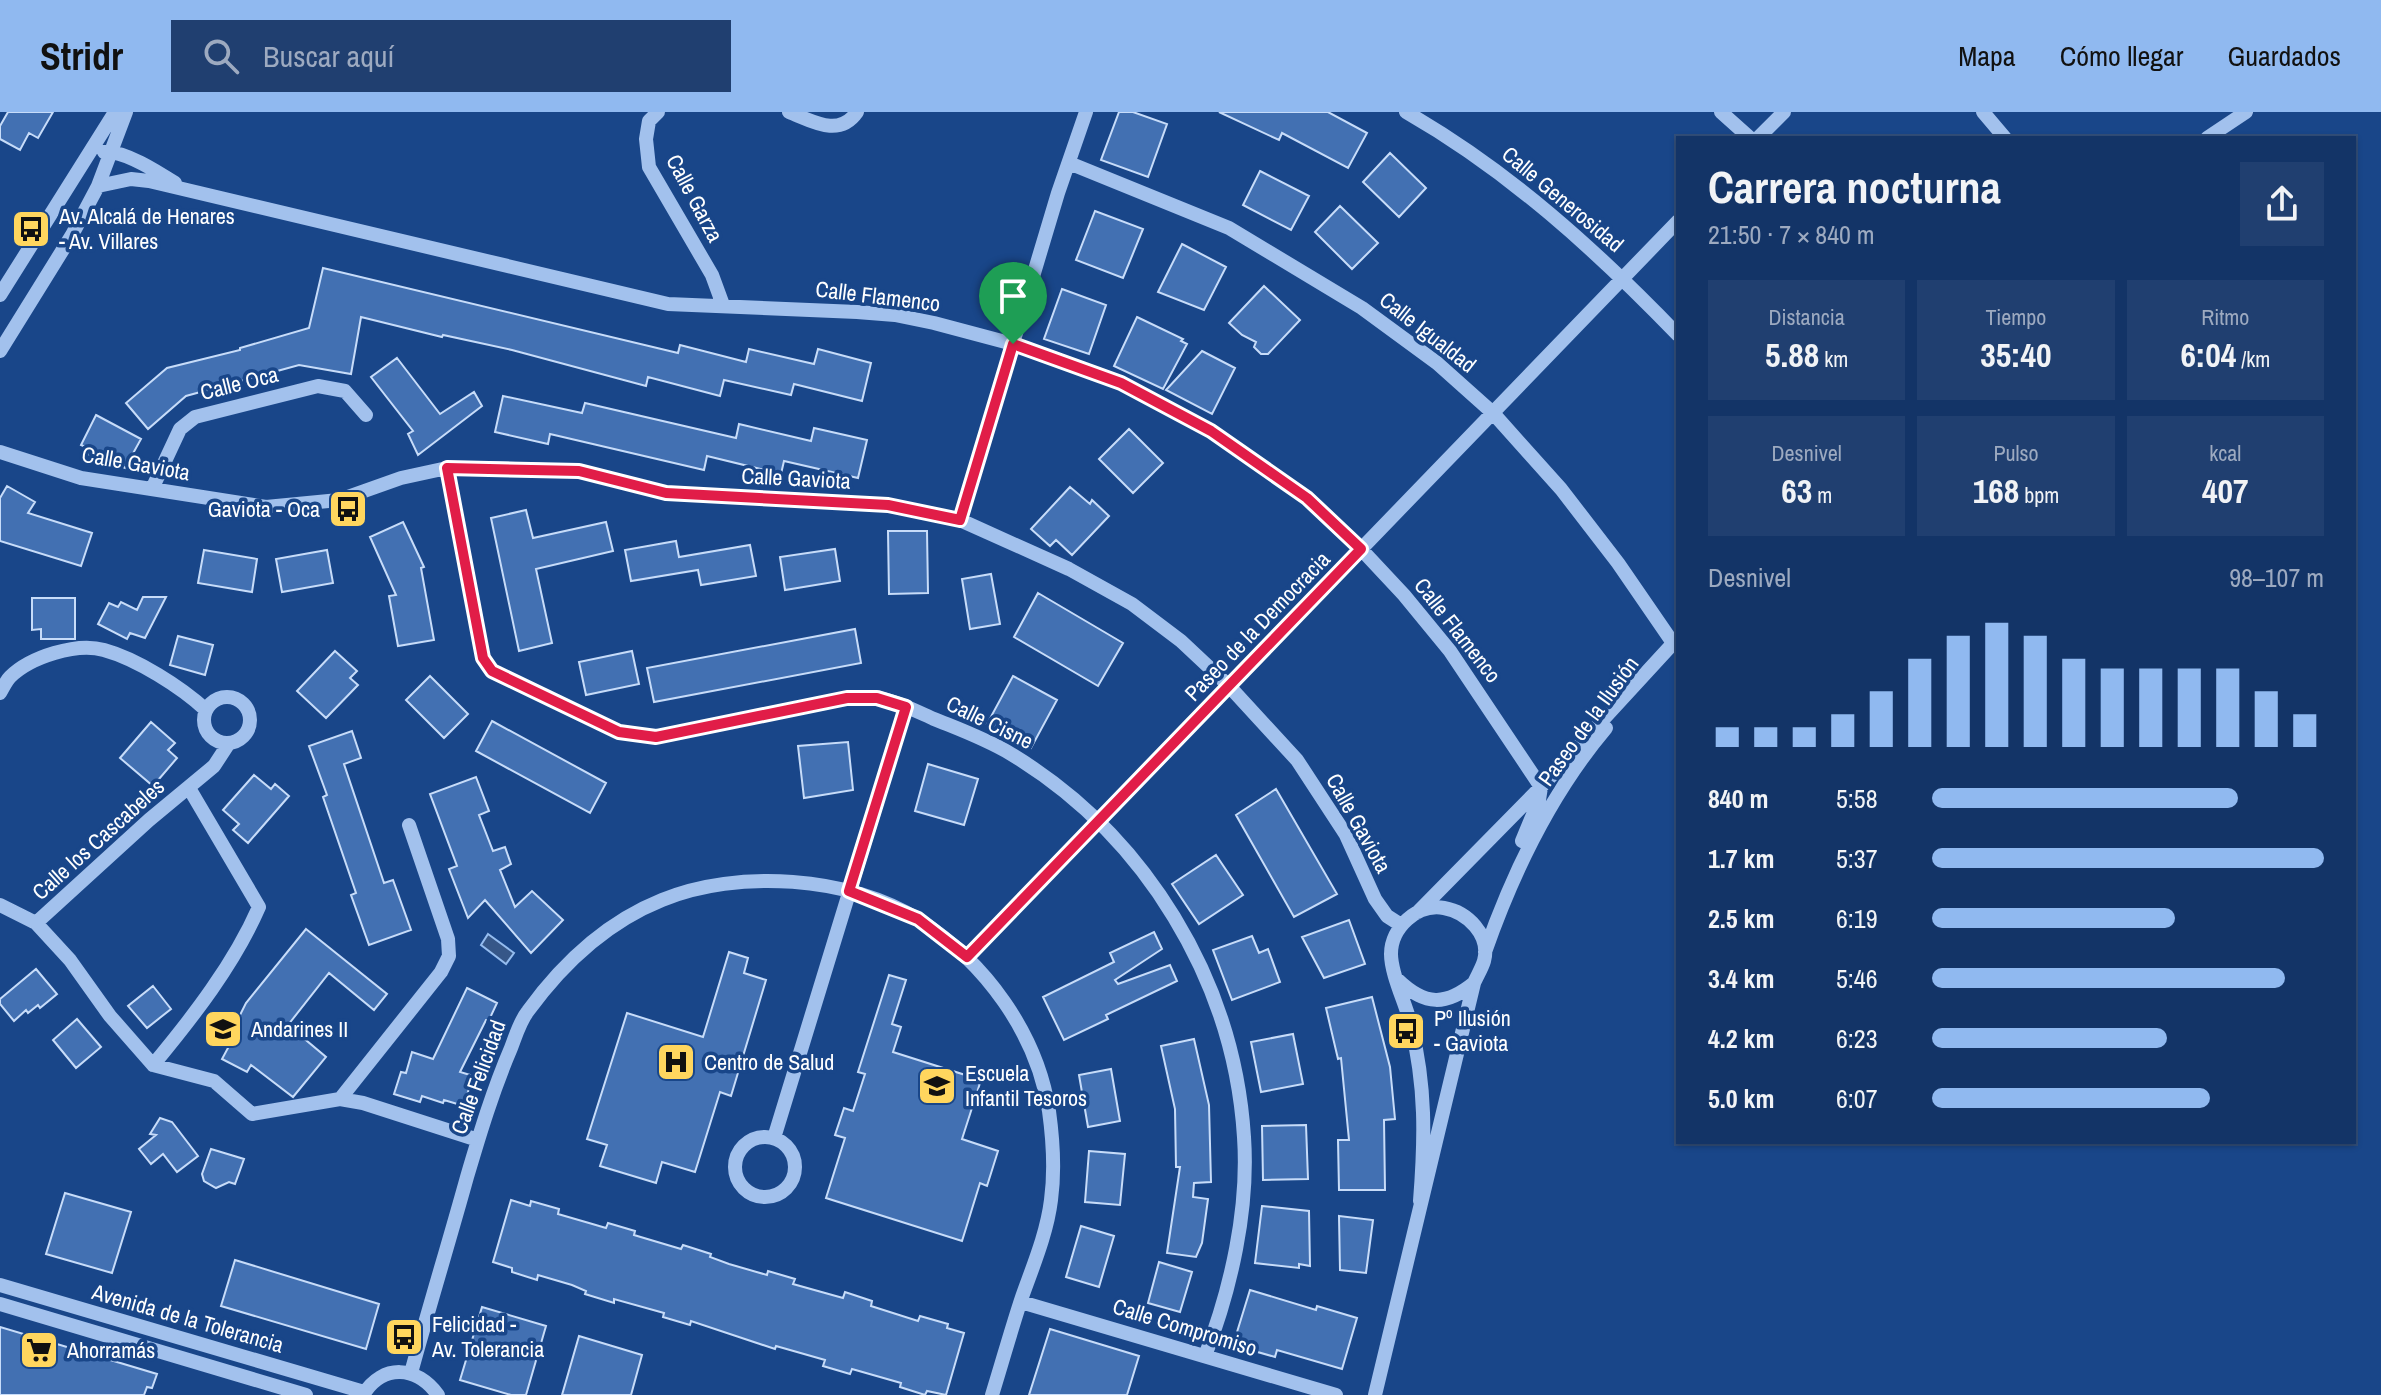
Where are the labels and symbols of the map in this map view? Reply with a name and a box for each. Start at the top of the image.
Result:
street label: Calle Generosidad [1496,139,1630,259]
street label: Calle Garza [659,149,731,247]
place label: Av. Alcalá de Henares - Av. Villares [58,201,235,256]
bus stop icon: Av. Alcalá de Henares - Av. Villares [10,208,52,250]
pin [979,262,1047,344]
street label: Calle Flamenco [814,273,942,319]
street label: Calle Igualdad [1373,285,1483,379]
street label: Calle Oca [197,359,281,407]
street label: Calle Gaviota [80,439,192,487]
street label: Calle Gaviota [741,460,851,496]
bus stop icon: Gaviota - Oca [327,488,369,530]
place label: Gaviota - Oca [208,494,320,524]
street label: Paseo de la Democracia [1178,545,1336,707]
street label: Calle Flamenco [1408,571,1508,689]
street label: Paseo de la Ilusión [1531,650,1645,792]
street label: Calle Cisne [942,688,1038,756]
street label: Calle Gaviota [1319,768,1399,878]
street label: Calle los Cascabeles [25,771,171,907]
place label: Pº Ilusión - Gaviota [1434,1003,1511,1058]
school or university icon: Andarines II [202,1008,244,1050]
bus stop icon: Pº Ilusión - Gaviota [1385,1010,1427,1052]
place label: Andarines II [250,1014,348,1044]
street label: Calle Felicidad [443,1016,513,1138]
hospital icon: Centro de Salud [655,1041,697,1083]
place label: Centro de Salud [704,1047,834,1077]
place label: Escuela Infantil Tesoros [965,1058,1087,1113]
school or university icon: Escuela Infantil Tesoros [916,1065,958,1107]
street label: Avenida de la Tolerancia [88,1276,287,1360]
street label: Calle Compromiso [1109,1291,1261,1363]
place label: Felicidad - Av. Tolerancia [431,1309,544,1364]
bus stop icon: Felicidad - Av. Tolerancia [383,1316,425,1358]
supermarket icon: Ahorramás [18,1329,60,1371]
place label: Ahorramás [66,1335,155,1365]

